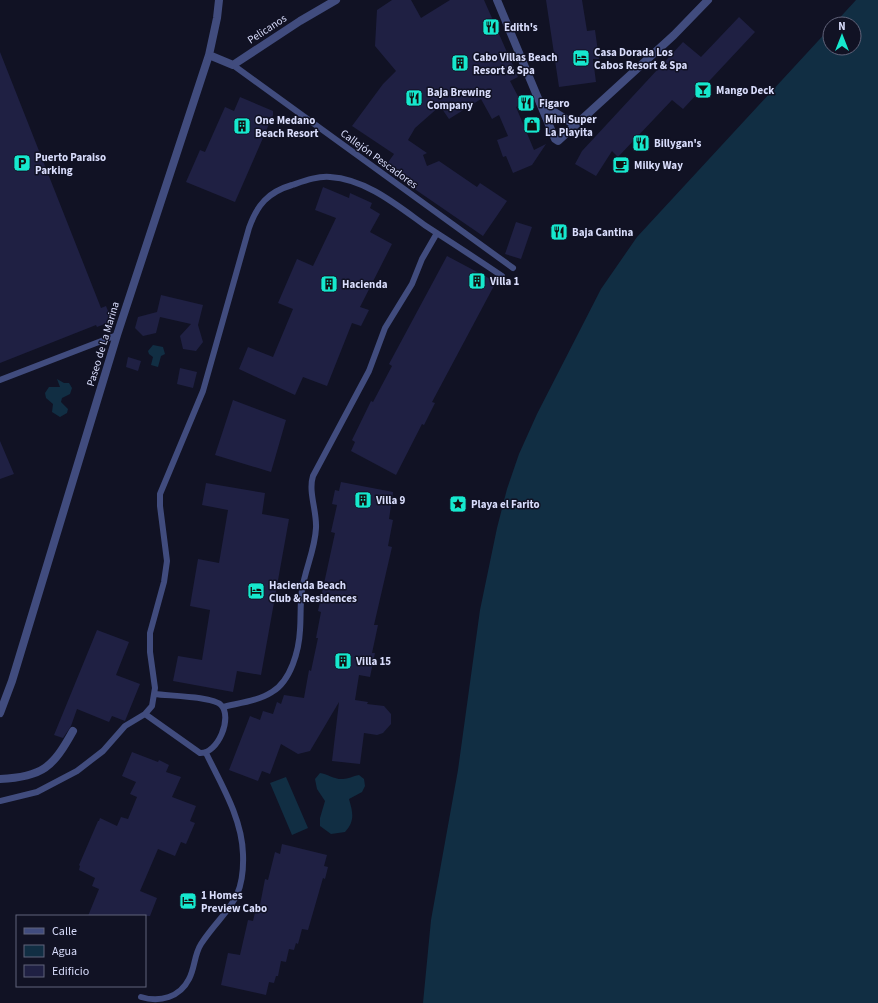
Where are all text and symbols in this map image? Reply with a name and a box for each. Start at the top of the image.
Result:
street label: Pelicanos [244,11,290,47]
north arrow [822,16,862,56]
restaurant icon: Edith's [481,17,501,37]
text: N [838,19,846,34]
place label: Edith's [504,20,538,35]
place label: Casa Dorada Los Cabos Resort & Spa [594,45,688,73]
hotel icon: Casa Dorada Los Cabos Resort & Spa [571,48,591,68]
place label: Cabo Villas Beach Resort & Spa [473,50,558,78]
building icon: Cabo Villas Beach Resort & Spa [450,53,470,73]
bar icon: Mango Deck [693,80,713,100]
place label: Mango Deck [716,83,774,98]
place label: Baja Brewing Company [427,85,491,113]
restaurant icon: Baja Brewing Company [404,88,424,108]
restaurant icon: Figaro [516,93,536,113]
place label: Figaro [539,96,570,111]
place label: Mini Super La Playita [545,112,597,140]
place label: One Medano Beach Resort [255,113,319,141]
shop icon: Mini Super La Playita [522,115,542,135]
building icon: One Medano Beach Resort [232,116,252,136]
street label: Callejón Pescadores [337,126,421,192]
restaurant icon: Billygan's [631,133,651,153]
place label: Billygan's [654,136,702,151]
place label: Puerto Paraiso Parking [35,150,106,178]
parking icon: Puerto Paraiso Parking [12,153,32,173]
cafe icon: Milky Way [611,155,631,175]
place label: Milky Way [634,158,683,173]
restaurant icon: Baja Cantina [549,222,569,242]
place label: Baja Cantina [572,225,634,240]
building icon: Villa 1 [467,271,487,291]
building icon: Hacienda [319,274,339,294]
place label: Villa 1 [489,274,519,289]
place label: Hacienda [342,277,388,292]
street label: Paseo de La Marina [83,300,123,388]
building icon: Villa 9 [353,490,373,510]
place label: Villa 9 [375,493,405,508]
place icon: Playa el Farito [448,494,468,514]
place label: Playa el Farito [471,497,540,512]
place label: Hacienda Beach Club & Residences [269,578,357,606]
hotel icon: Hacienda Beach Club & Residences [246,581,266,601]
building icon: Villa 15 [333,651,353,671]
place label: Villa 15 [355,654,391,669]
place label: 1 Homes Preview Cabo [201,888,267,916]
hotel icon: 1 Homes Preview Cabo [178,891,198,911]
legend [16,915,146,987]
text: Calle [52,923,77,940]
text: Agua [52,943,77,960]
text: Edificio [52,963,89,980]

